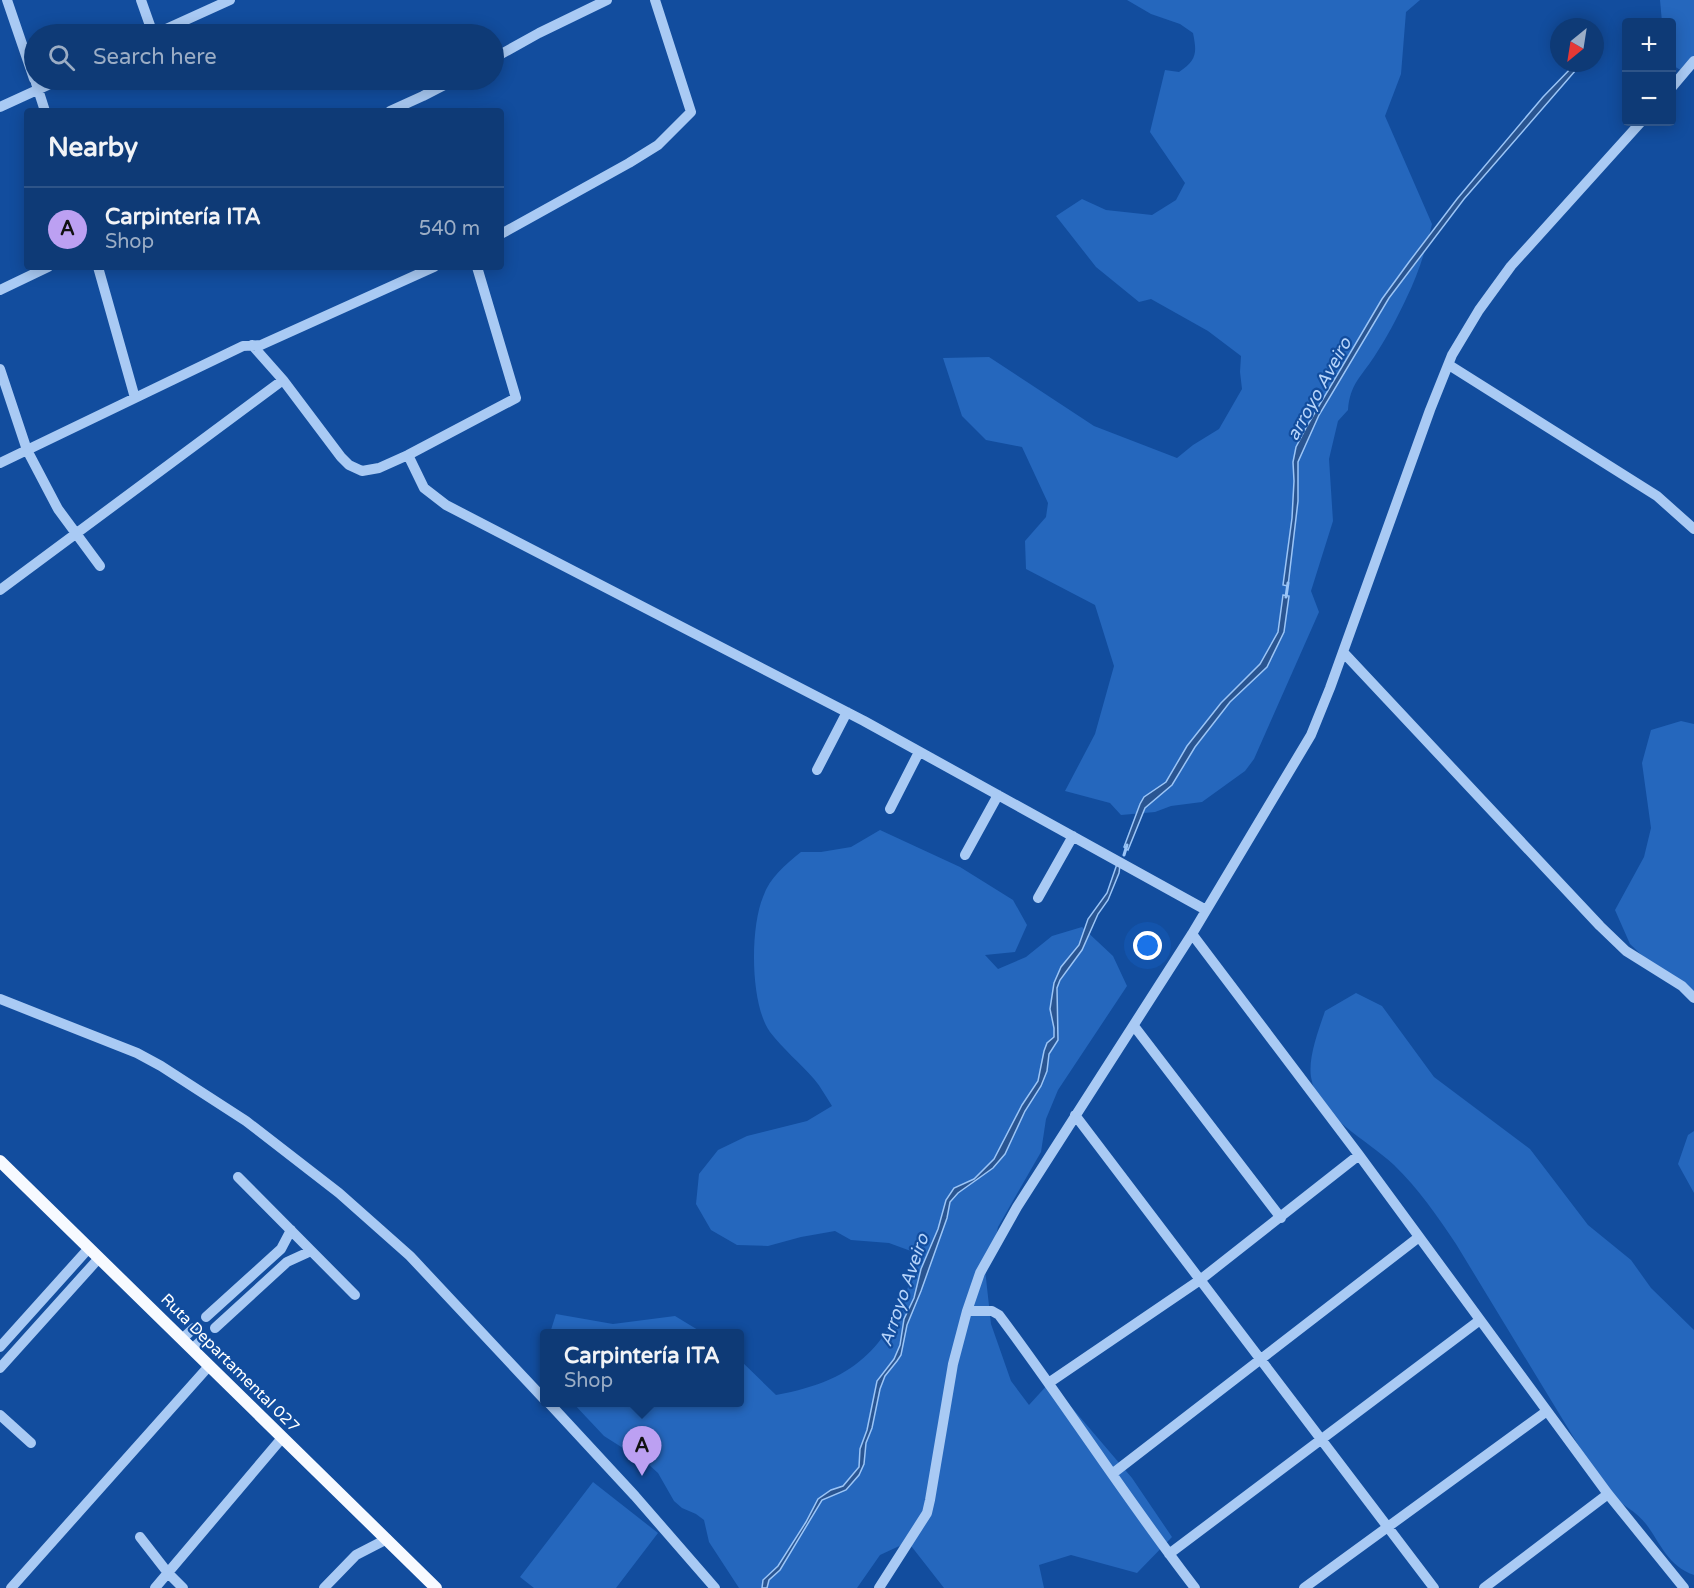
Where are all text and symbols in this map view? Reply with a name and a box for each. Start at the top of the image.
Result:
north arrow [1550,18,1604,72]
map controls [1622,18,1676,126]
button: + [1622,18,1676,72]
search box [24,24,504,90]
icon: search [45,41,78,74]
text: Search here [93,44,217,70]
button: − [1622,72,1676,126]
text: Nearby [48,132,138,163]
text: Carpintería ITA [105,204,261,230]
text: A [60,217,75,241]
text: 540 m [419,217,480,241]
text: Shop [105,230,154,254]
water label: arroyo Aveiro [1282,333,1357,444]
your location [1133,931,1162,960]
water label: Arroyo Aveiro [875,1230,934,1349]
street label: Ruta Departamental 027 [156,1289,304,1437]
popup [540,1329,744,1407]
text: Carpintería ITA [564,1343,720,1369]
text: Shop [564,1369,613,1393]
pin: A [622,1426,662,1476]

